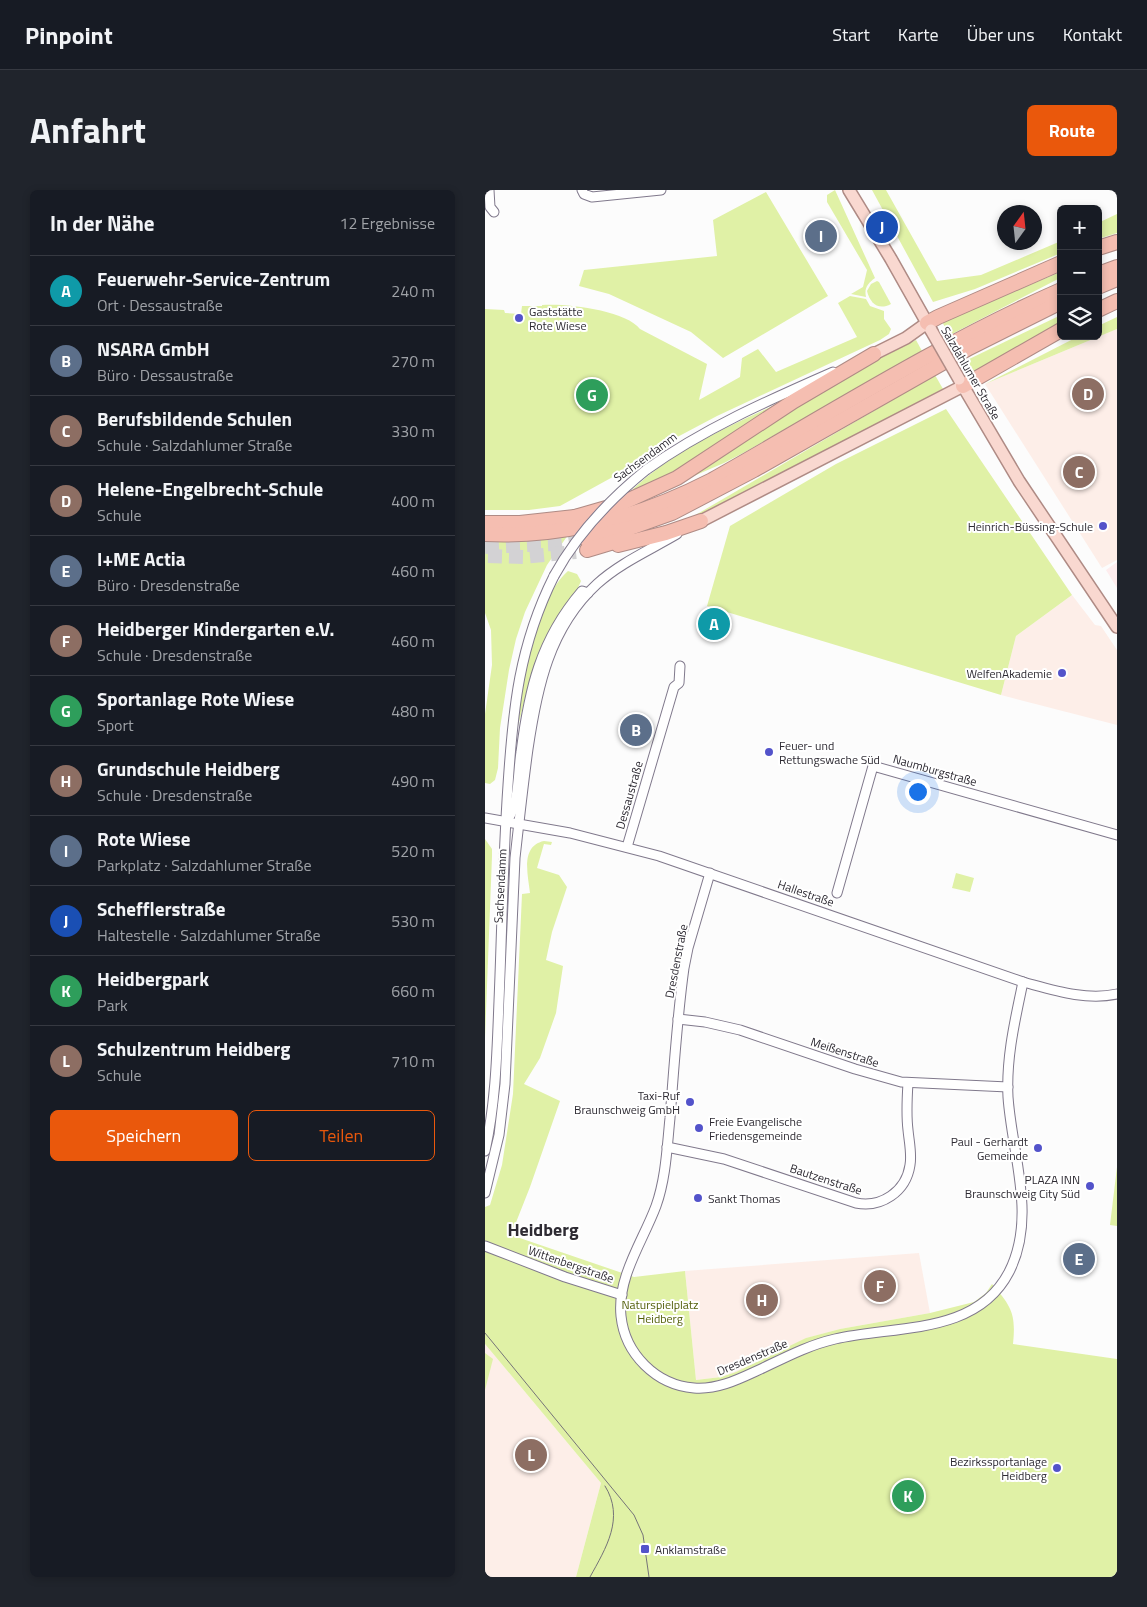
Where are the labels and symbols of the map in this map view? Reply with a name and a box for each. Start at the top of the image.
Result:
north arrow [997,205,1042,250]
pin: J [866,208,898,246]
pin: I [805,217,837,255]
place label: Gaststätte Rote Wiese [529,302,586,335]
marker: Gaststätte Rote Wiese [513,312,525,324]
street label: Salzdahlumer Straße [936,323,1006,423]
pin: D [1072,375,1104,413]
pin: G [576,376,608,414]
street label: Sachsendamm [609,427,681,487]
pin: C [1063,453,1095,491]
place label: Heinrich-Büssing-Schule [968,517,1093,536]
marker: Heinrich-Büssing-Schule [1097,520,1109,532]
pin: A [698,605,730,643]
place label: WelfenAkademie [966,664,1052,683]
marker: WelfenAkademie [1056,667,1068,679]
pin: B [620,711,652,749]
place label: Feuer- und Rettungswache Süd [779,736,880,769]
marker: Feuer- und Rettungswache Süd [763,746,775,758]
street label: Naumburgstraße [891,749,979,791]
street label: Dessaustraße [610,759,648,831]
your location [905,779,931,805]
street label: Sachsendamm [489,848,511,924]
street label: Hallestraße [775,874,837,912]
street label: Dresdenstraße [660,922,692,1000]
street label: Meißenstraße [808,1032,882,1072]
place label: Taxi-Ruf Braunschweig GmbH [574,1086,680,1119]
marker: Taxi-Ruf Braunschweig GmbH [684,1096,696,1108]
place label: Freie Evangelische Friedensgemeinde [709,1112,802,1145]
marker: Freie Evangelische Friedensgemeinde [693,1122,705,1134]
place label: Paul - Gerhardt Gemeinde [951,1132,1029,1165]
marker: Paul - Gerhardt Gemeinde [1032,1142,1044,1154]
street label: Bautzenstraße [787,1158,865,1200]
place label: PLAZA INN Braunschweig City Süd [965,1170,1080,1203]
marker: PLAZA INN Braunschweig City Süd [1084,1180,1096,1192]
place label: Sankt Thomas [708,1189,781,1208]
marker: Sankt Thomas [692,1192,704,1204]
district label: Heidberg [507,1216,579,1243]
street label: Wittenbergstraße [525,1240,617,1288]
pin: E [1063,1240,1095,1278]
pin: F [864,1267,896,1305]
pin: H [746,1281,778,1319]
park label: Naturspielplatz Heidberg [621,1295,699,1328]
street label: Dresdenstraße [714,1334,790,1380]
pin: L [515,1436,547,1474]
place label: Bezirkssportanlage Heidberg [950,1452,1047,1485]
marker: Bezirkssportanlage Heidberg [1051,1462,1063,1474]
pin: K [892,1477,924,1515]
place label: Anklamstraße [655,1540,726,1559]
marker: Anklamstraße [639,1543,651,1555]

